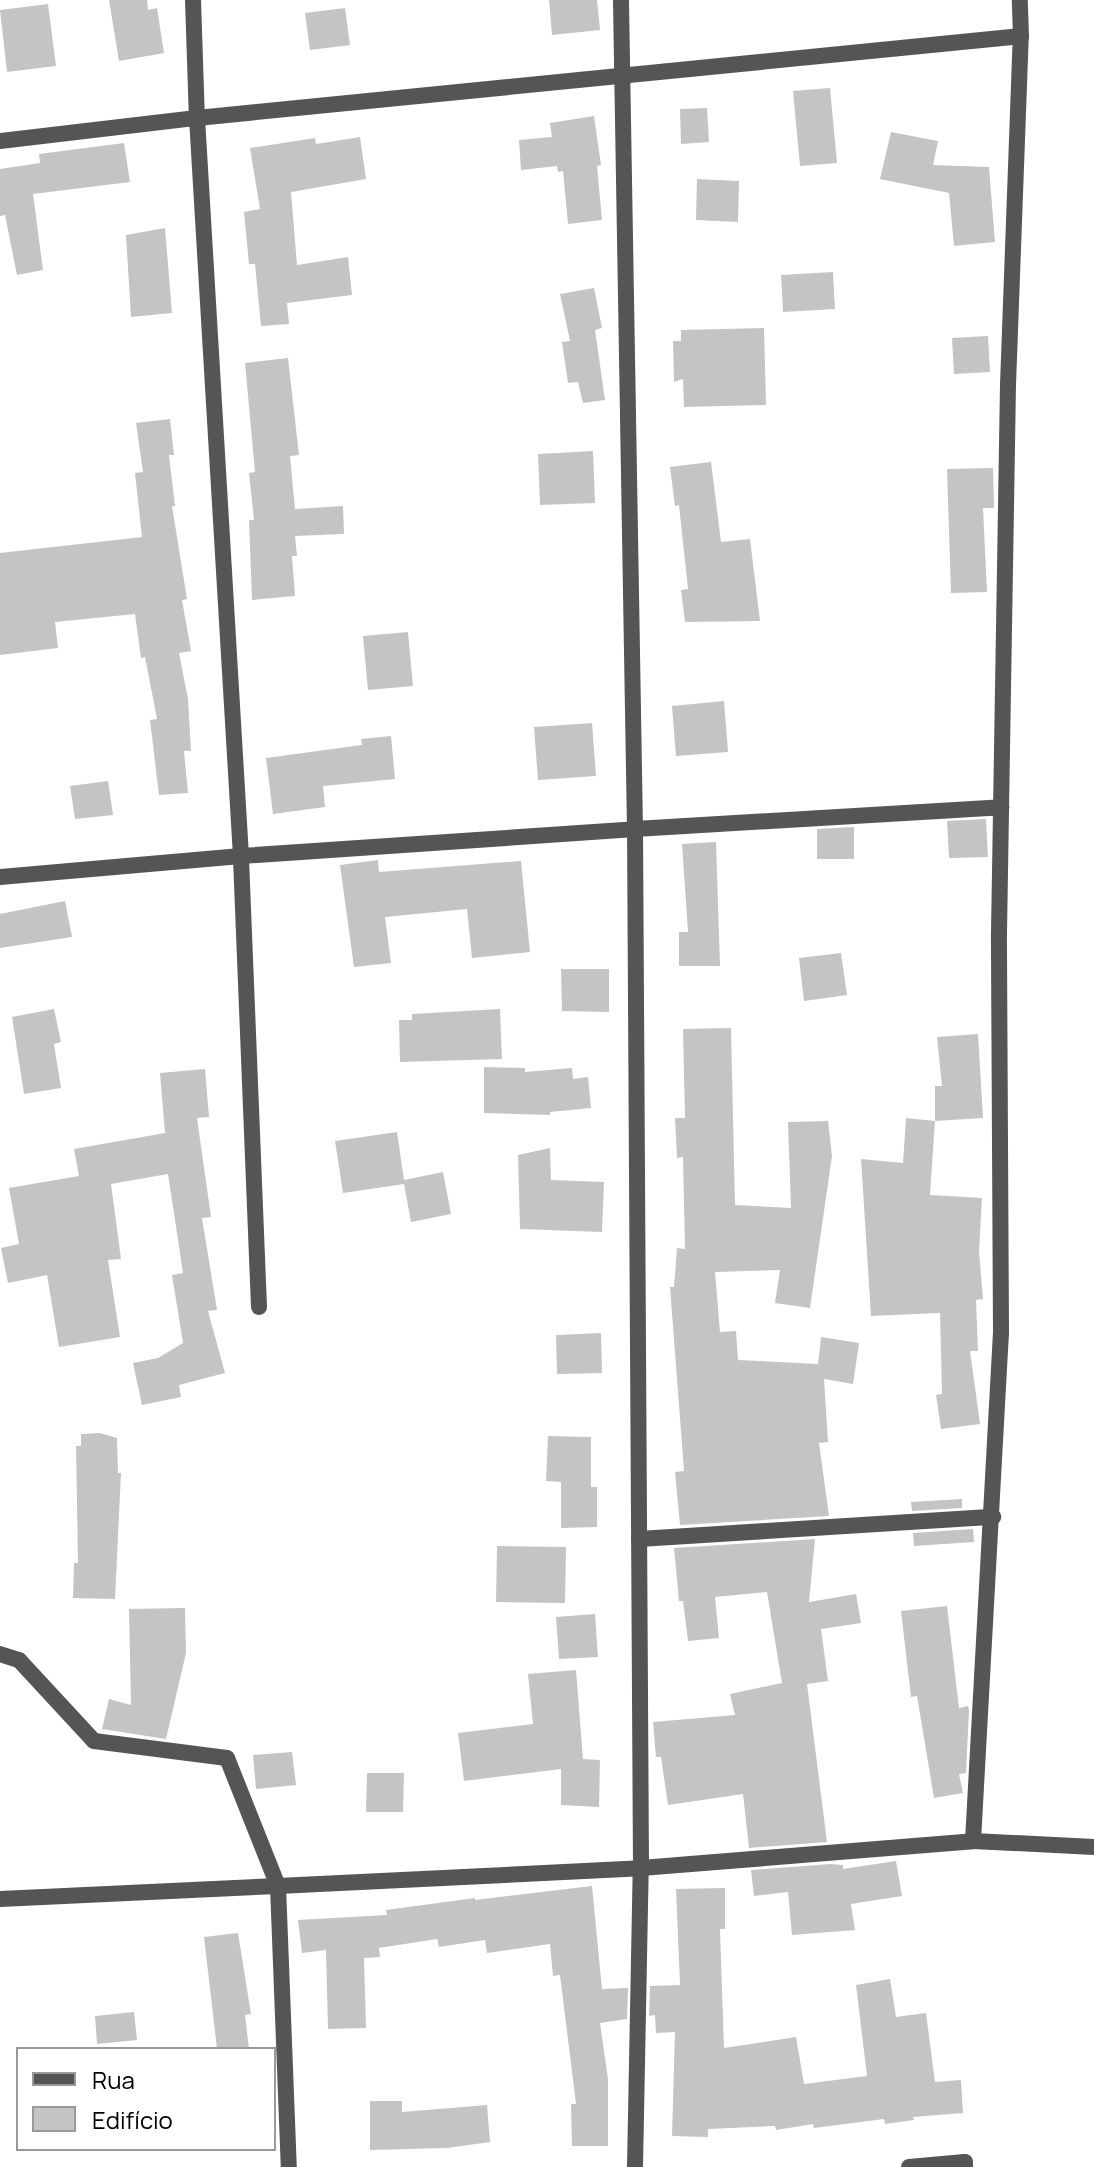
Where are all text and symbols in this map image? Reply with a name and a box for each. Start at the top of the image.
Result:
legend [16,2047,276,2151]
text: Rua [92,2063,135,2096]
text: Edifício [92,2103,173,2136]

